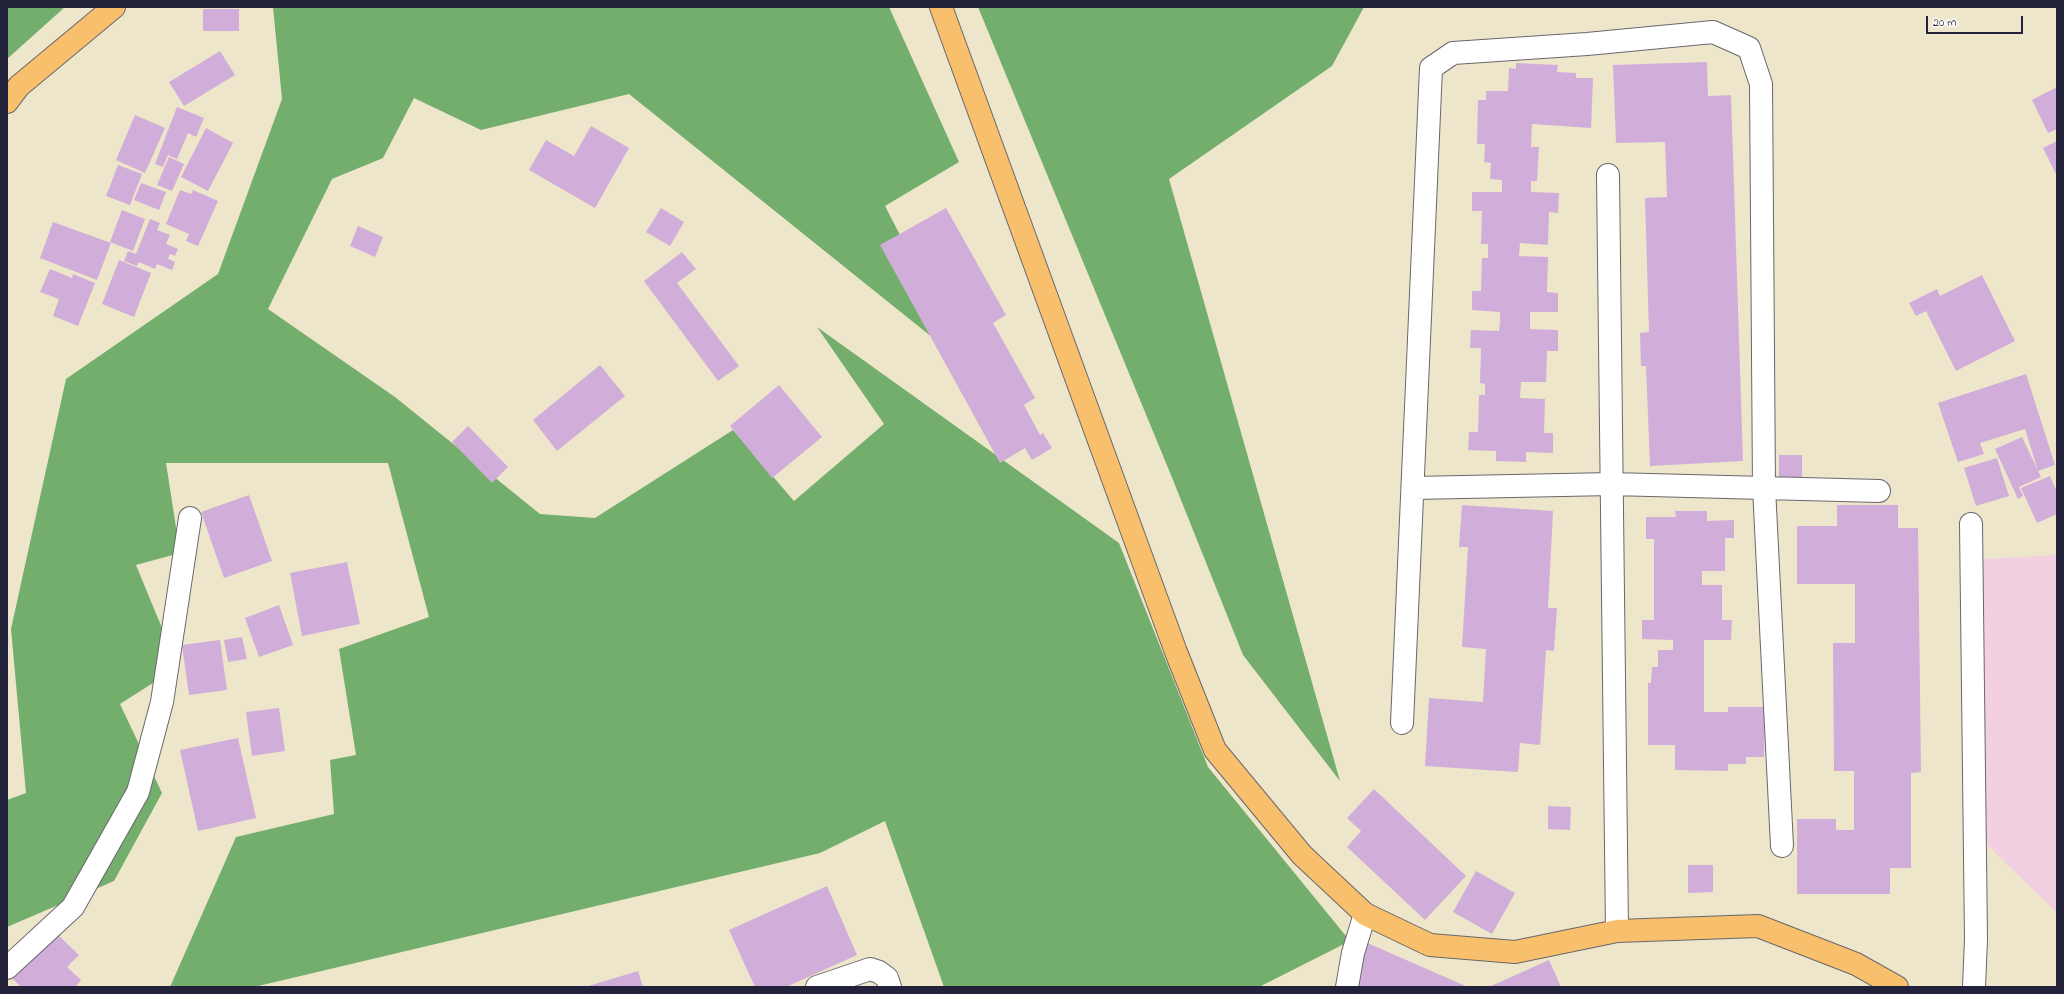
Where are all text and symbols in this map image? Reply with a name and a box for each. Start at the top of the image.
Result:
scale bar [1928,8,2025,34]
text: 20 m [1933,14,1956,32]

